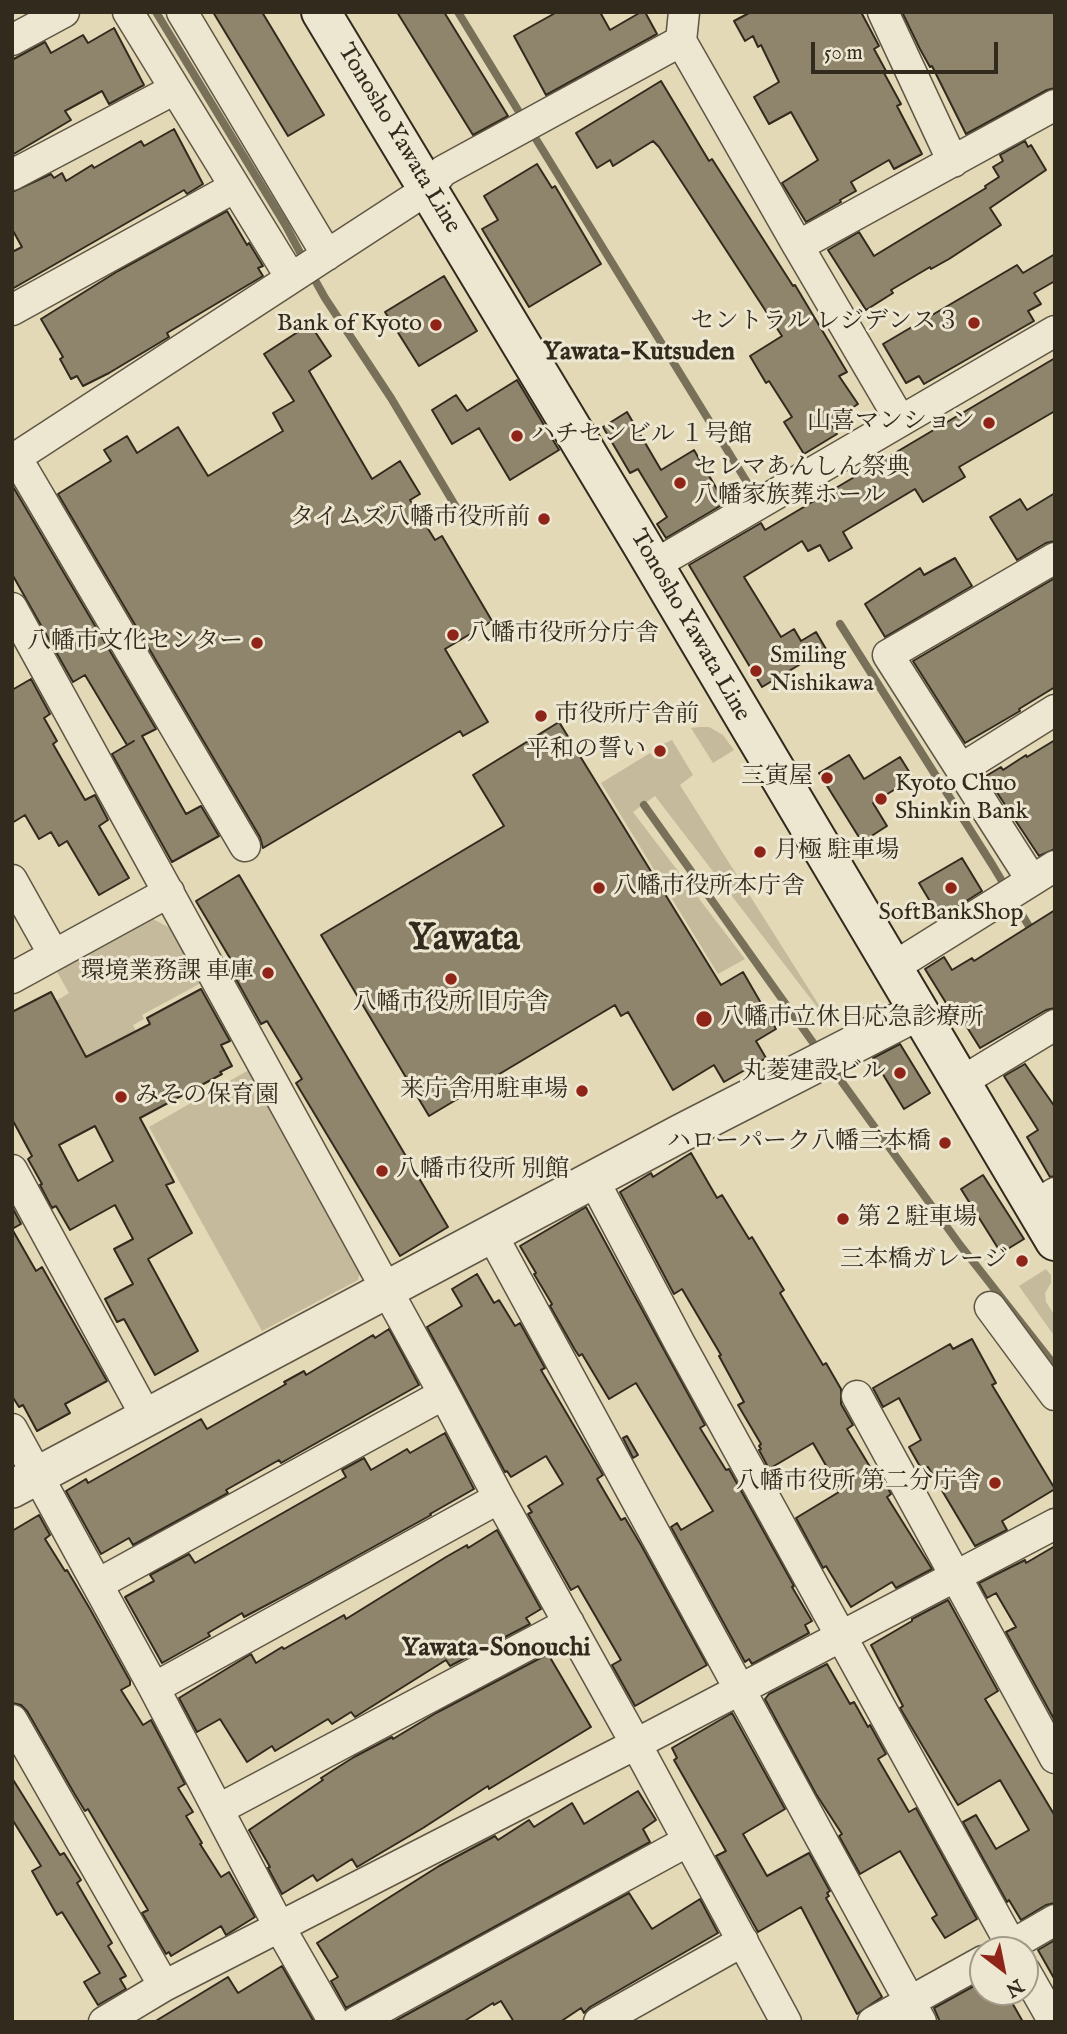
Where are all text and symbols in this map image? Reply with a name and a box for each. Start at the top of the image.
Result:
scale bar [815,28,1002,72]
street label: Tonosho Yawata Line [330,39,466,239]
text: 50 m [824,40,863,67]
place label: セントラル レジデンス３ [691,309,960,337]
place label: Bank of Kyoto [277,311,422,339]
marker: セントラル レジデンス３ [966,315,982,331]
marker: Bank of Kyoto [428,317,444,333]
district label: Yawata-Kutsuden [543,338,735,370]
place label: 山喜マンション [807,409,975,437]
marker: 山喜マンション [981,415,997,431]
place label: ハチセンビル １号館 [531,422,752,450]
marker: ハチセンビル １号館 [509,428,525,444]
place label: セレマあんしん祭典 八幡家族葬ホール [694,455,910,511]
marker: セレマあんしん祭典 八幡家族葬ホール [672,475,688,491]
place label: タイムズ八幡市役所前 [290,505,530,533]
marker: タイムズ八幡市役所前 [536,511,552,527]
street label: Tonosho Yawata Line [622,525,756,727]
place label: 八幡市役所分庁舎 [467,621,659,649]
marker: 八幡市役所分庁舎 [445,627,461,643]
place label: 八幡市文化センター [27,629,243,657]
marker: 八幡市文化センター [249,635,265,651]
place label: Smiling Nishikawa [770,643,874,699]
marker: Smiling Nishikawa [748,663,764,679]
place label: 市役所庁舎前 [555,702,699,730]
marker: 市役所庁舎前 [533,708,549,724]
place label: 平和の誓い [526,737,646,765]
marker: 平和の誓い [652,743,668,759]
place label: 三寅屋 [741,764,813,792]
marker: 三寅屋 [819,770,835,786]
place label: Kyoto Chuo Shinkin Bank [895,771,1028,827]
marker: Kyoto Chuo Shinkin Bank [873,791,889,807]
place label: 月極 駐車場 [774,838,899,866]
marker: 月極 駐車場 [752,844,768,860]
place label: 八幡市役所本庁舎 [613,874,805,902]
marker: 八幡市役所本庁舎 [591,880,607,896]
marker: SoftBankShop [943,880,959,896]
place label: SoftBankShop [879,900,1023,928]
district label: Yawata [408,918,520,964]
place label: 環境業務課 車庫 [81,959,254,987]
marker: 環境業務課 車庫 [260,965,276,981]
marker: 八幡市役所 旧庁舎 [443,971,459,987]
place label: 八幡市役所 旧庁舎 [352,990,550,1018]
place label: 八幡市立休日応急診療所 [720,1005,984,1033]
marker: 八幡市立休日応急診療所 [694,1009,714,1029]
place label: 丸菱建設ビル [742,1059,886,1087]
marker: 丸菱建設ビル [892,1065,908,1081]
place label: 来庁舎用駐車場 [400,1077,568,1105]
place label: みその保育園 [135,1083,279,1111]
marker: 来庁舎用駐車場 [574,1083,590,1099]
marker: みその保育園 [113,1089,129,1105]
place label: ハローパーク八幡三本橋 [667,1129,931,1157]
marker: ハローパーク八幡三本橋 [937,1135,953,1151]
place label: 八幡市役所 別館 [396,1157,569,1185]
marker: 八幡市役所 別館 [374,1163,390,1179]
place label: 第２駐車場 [857,1205,977,1233]
marker: 第２駐車場 [835,1211,851,1227]
place label: 三本橋ガレージ [840,1247,1008,1275]
marker: 三本橋ガレージ [1014,1253,1030,1269]
place label: 八幡市役所 第二分庁舎 [736,1469,981,1497]
marker: 八幡市役所 第二分庁舎 [987,1475,1003,1491]
district label: Yawata-Sonouchi [402,1634,590,1666]
north arrow [969,1936,1039,2006]
text: N [1001,1973,1027,2002]

